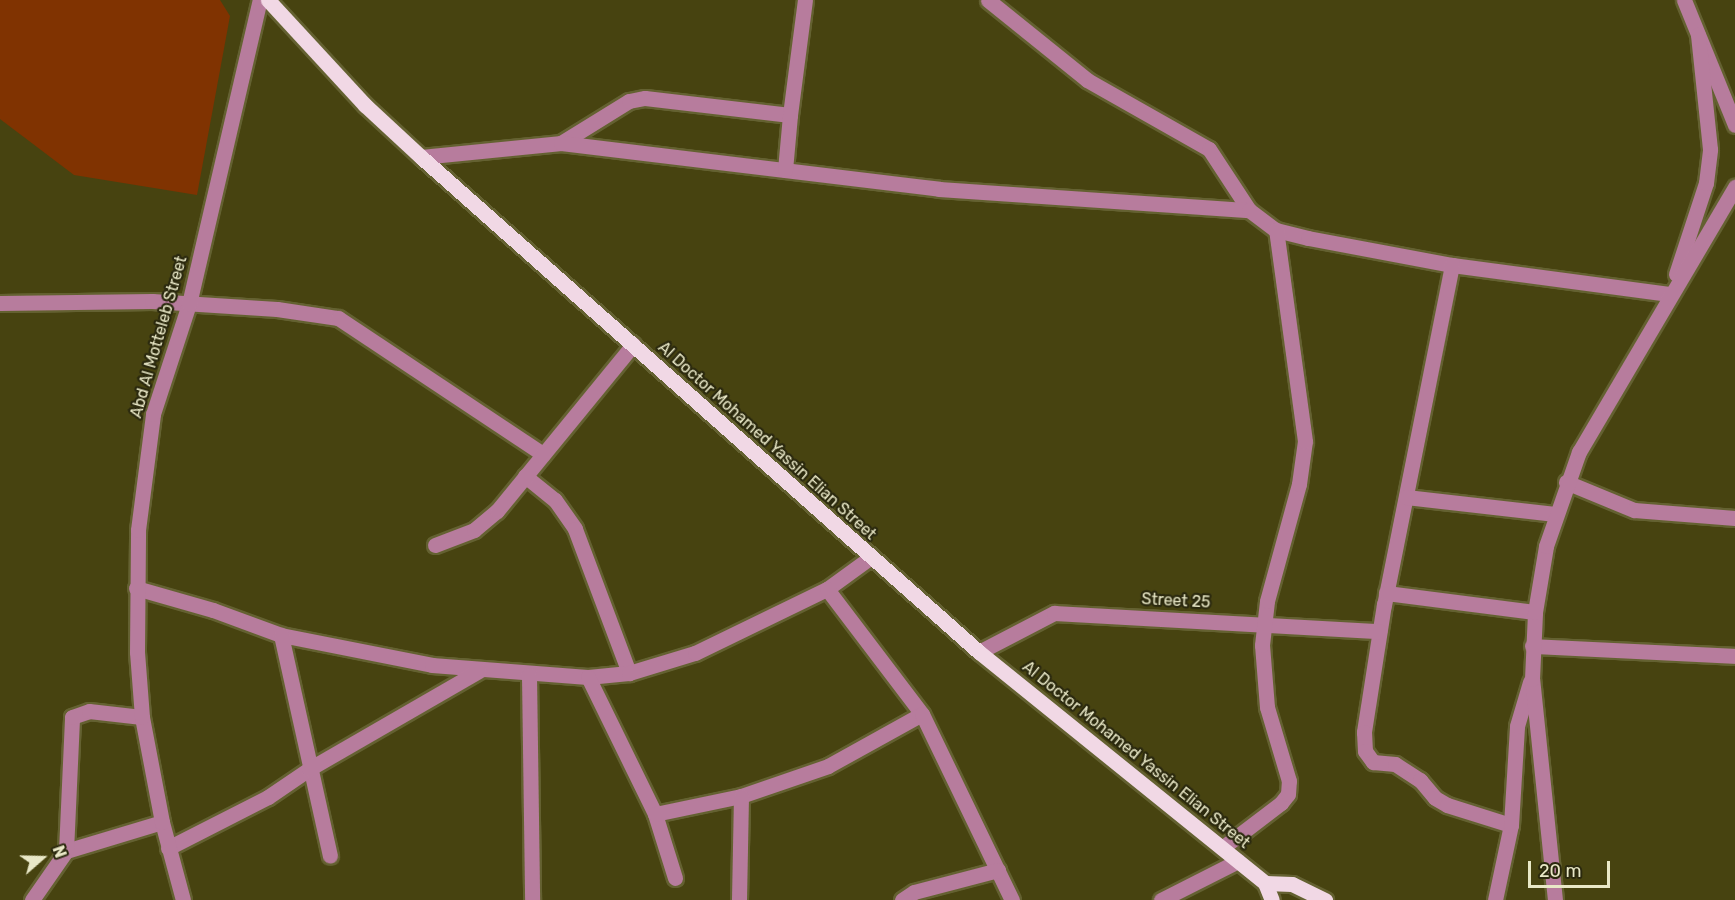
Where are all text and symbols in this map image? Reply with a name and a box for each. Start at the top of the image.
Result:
street label: Abd Al Motteleb Street [127,254,191,420]
street label: Al Doctor Mohamed Yassin Elian Street [654,338,880,544]
street label: Street 25 [1141,590,1211,612]
street label: Al Doctor Mohamed Yassin Elian Street [1018,657,1254,853]
north arrow [12,828,72,888]
text: N [48,843,70,860]
scale bar [1531,849,1614,887]
text: 20 m [1539,860,1581,882]

